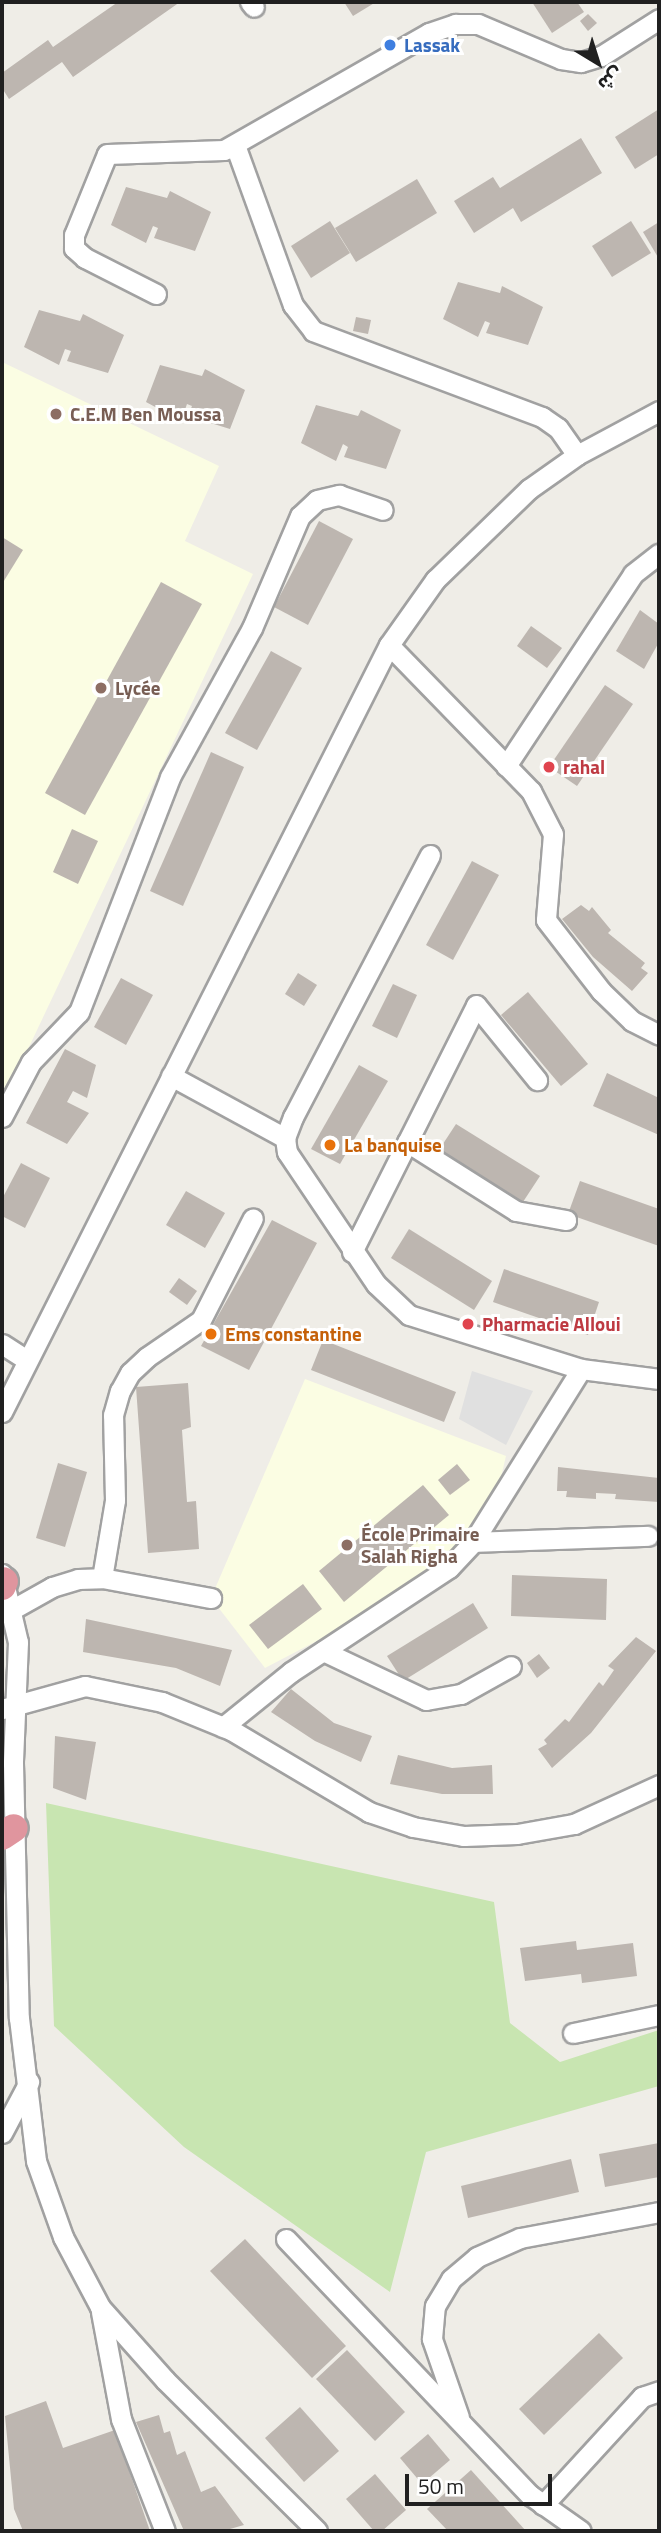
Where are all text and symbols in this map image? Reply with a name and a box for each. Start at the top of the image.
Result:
north arrow [563,28,633,98]
place label: Lassak [404,34,460,56]
marker: Lassak [382,37,398,53]
text: ش [592,61,630,99]
place label: C.E.M Ben Moussa [70,403,221,425]
marker: C.E.M Ben Moussa [48,406,64,422]
place label: Lycée [115,677,160,699]
marker: Lycée [93,680,109,696]
place label: rahal [563,756,605,778]
marker: rahal [541,759,557,775]
place label: La banquise [344,1134,442,1156]
marker: La banquise [322,1137,338,1153]
place label: Pharmacie Alloui [482,1313,621,1335]
marker: Pharmacie Alloui [460,1316,476,1332]
place label: Ems constantine [225,1323,362,1345]
marker: Ems constantine [203,1326,219,1342]
place label: École Primaire Salah Righa [361,1523,479,1567]
marker: École Primaire Salah Righa [339,1537,355,1553]
scale bar [409,2460,556,2504]
text: 50 m [418,2470,464,2502]

